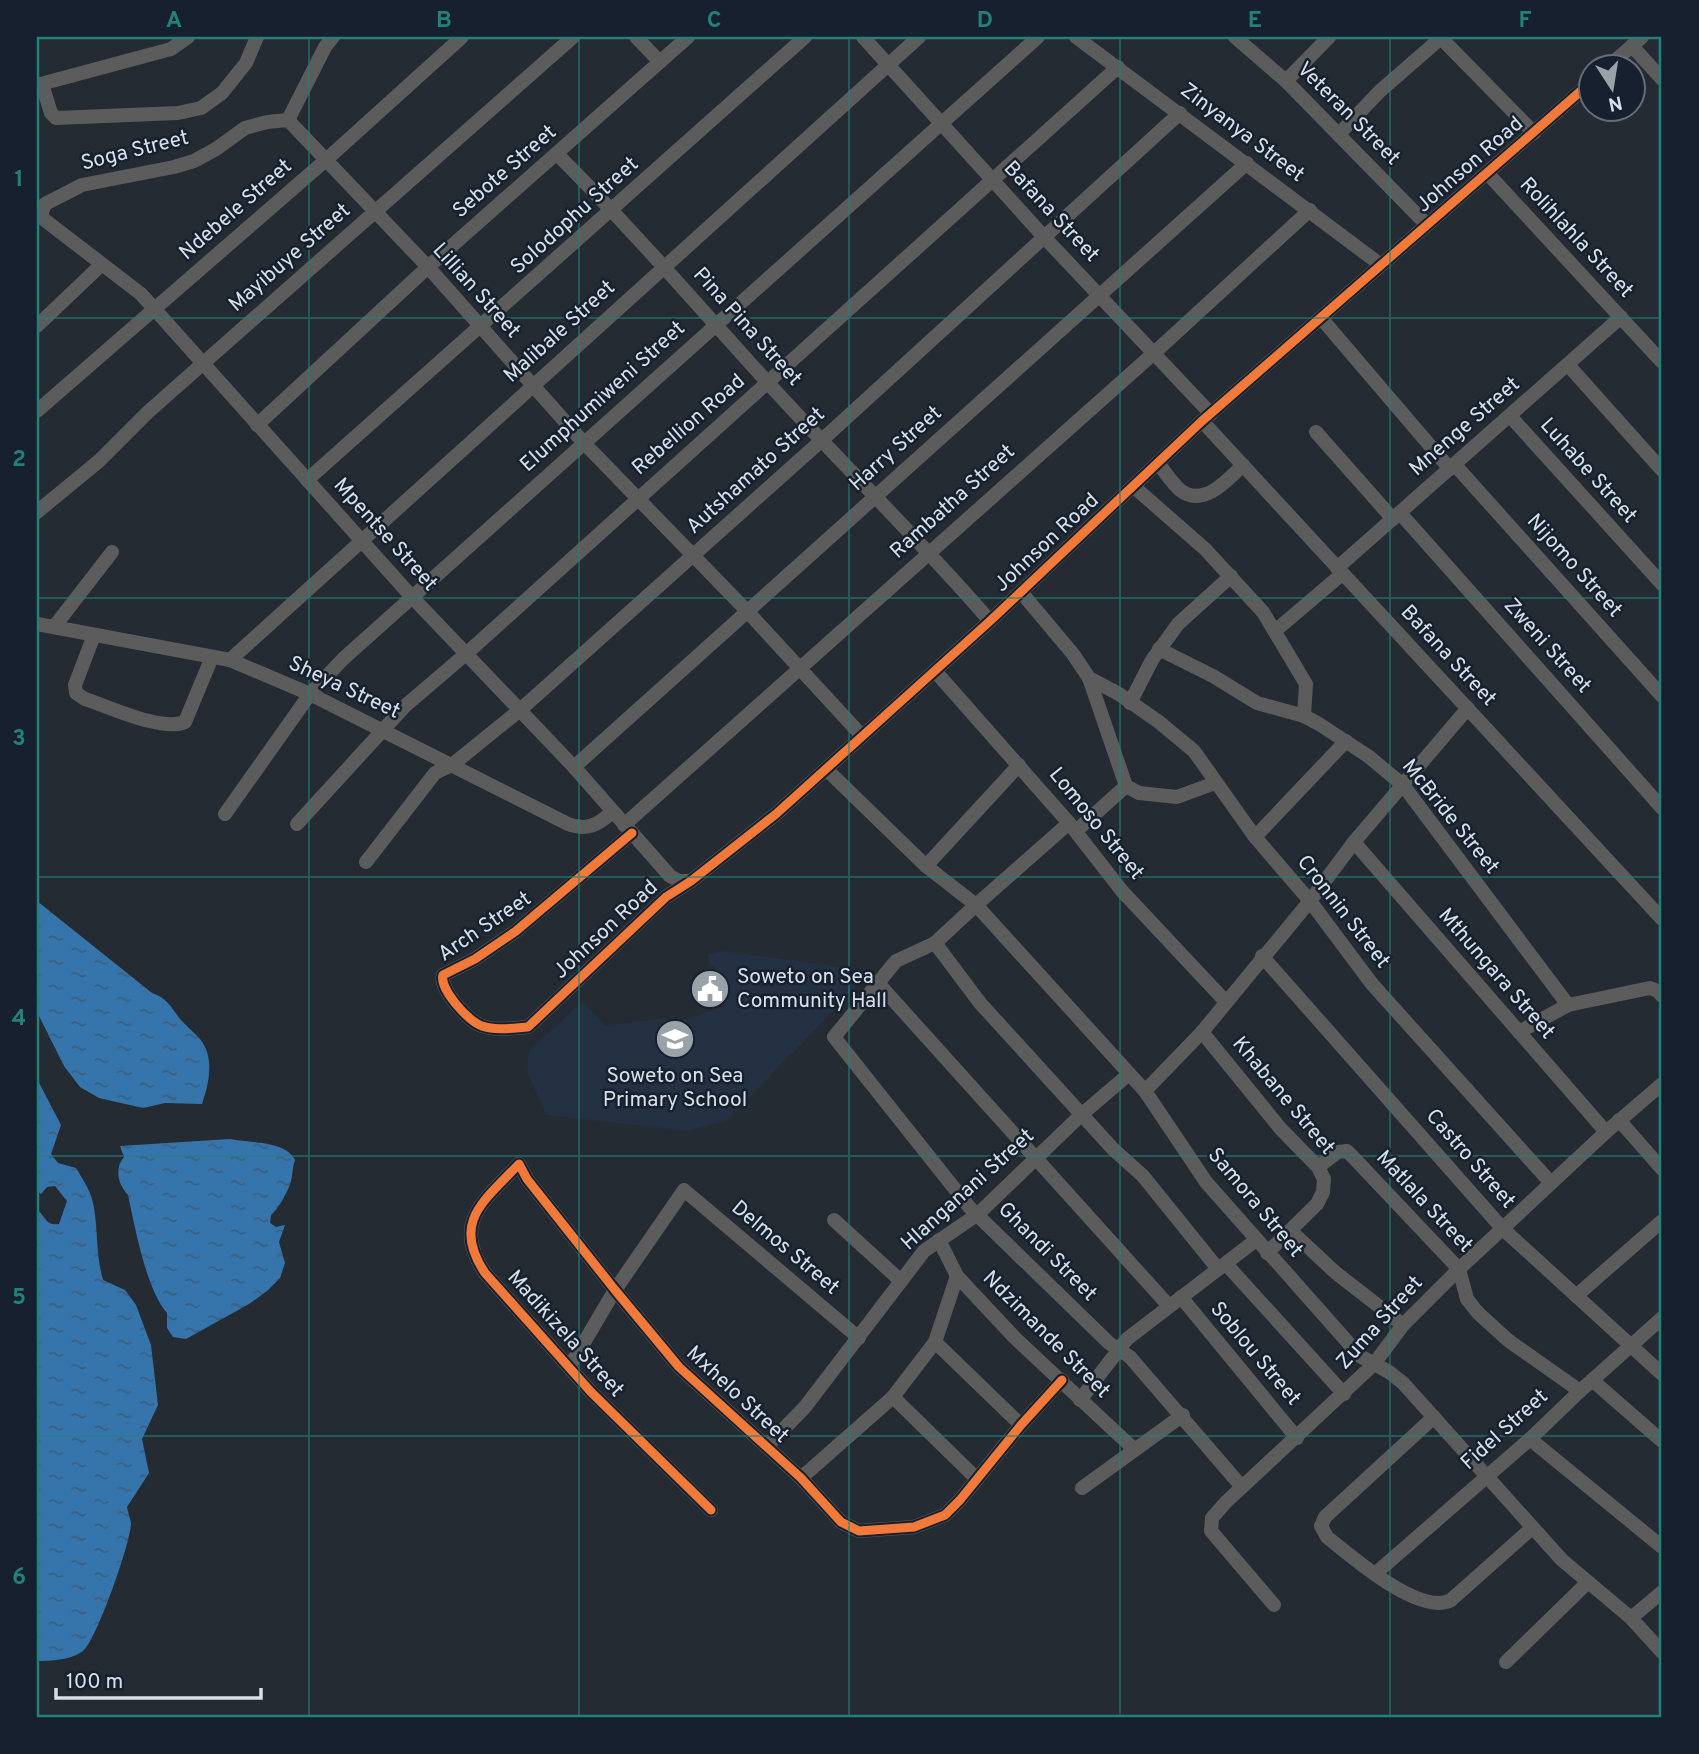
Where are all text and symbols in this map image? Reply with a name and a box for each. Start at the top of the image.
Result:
text: A [166,7,182,36]
text: B [436,7,452,36]
text: C [707,7,721,36]
text: D [977,7,993,36]
text: E [1248,7,1262,36]
text: F [1518,7,1532,36]
north arrow [1576,52,1646,122]
street label: Veteran Street [1290,56,1406,172]
street label: Zinyanya Street [1174,77,1310,189]
text: N [1606,90,1624,116]
street label: Johnson Road [1411,111,1529,219]
street label: Sebote Street [447,120,563,224]
street label: Soga Street [78,125,192,177]
street label: Solodophu Street [505,151,645,281]
street label: Ndebele Street [174,154,298,266]
street label: Bafana Street [997,156,1105,268]
text: 1 [14,166,24,195]
street label: Rolihlahla Street [1513,172,1639,304]
street label: Mayibuye Street [224,198,356,318]
street label: Lillian Street [426,238,526,344]
street label: Pina Pina Street [687,262,807,392]
street label: Malibale Street [499,275,621,389]
street label: Elumphumiweni Street [515,316,691,478]
street label: Rebellion Road [627,368,751,482]
street label: Mnenge Street [1404,371,1526,483]
street label: Harry Street [844,400,948,498]
street label: Autshamato Street [681,402,831,540]
street label: Luhabe Street [1534,413,1642,529]
street label: Rambatha Street [885,439,1021,565]
text: 2 [12,446,26,475]
street label: Mpentse Street [327,473,443,597]
street label: Johnson Road [989,488,1105,598]
street label: Nijomo Street [1520,509,1628,623]
street label: Zweni Street [1497,593,1597,699]
street label: Bafana Street [1394,600,1502,712]
street label: Sheya Street [284,650,404,726]
text: 3 [12,725,26,754]
street label: McBride Street [1395,754,1505,880]
street label: Lomoso Street [1042,762,1150,886]
street label: Cronnin Street [1290,850,1396,974]
street label: Johnson Road [548,875,664,985]
street label: Arch Street [433,886,537,968]
street label: Mthungara Street [1432,903,1560,1045]
place label: Soweto on Sea Community Hall [737,964,887,1015]
public building icon: Soweto on Sea Community Hall [689,968,731,1010]
text: 4 [12,1005,26,1034]
school or university icon: Soweto on Sea Primary School [654,1018,696,1060]
street label: Khabane Street [1226,1031,1340,1161]
place label: Soweto on Sea Primary School [603,1063,747,1114]
street label: Castro Street [1419,1104,1521,1214]
street label: Hlanganani Street [896,1123,1040,1257]
street label: Samora Street [1201,1143,1309,1263]
street label: Matlala Street [1370,1145,1478,1259]
street label: Delmos Street [725,1195,845,1301]
street label: Ghandi Street [992,1197,1102,1307]
street label: Madikizela Street [501,1265,629,1403]
street label: Ndzimande Street [976,1265,1116,1405]
street label: Zuma Street [1331,1270,1429,1376]
text: 5 [12,1284,26,1313]
street label: Soblou Street [1204,1296,1306,1412]
street label: Mxhelo Street [680,1340,794,1450]
street label: Fidel Street [1456,1384,1554,1476]
text: 6 [12,1564,26,1593]
scale bar [56,1656,261,1700]
text: 100 m [66,1669,123,1696]

